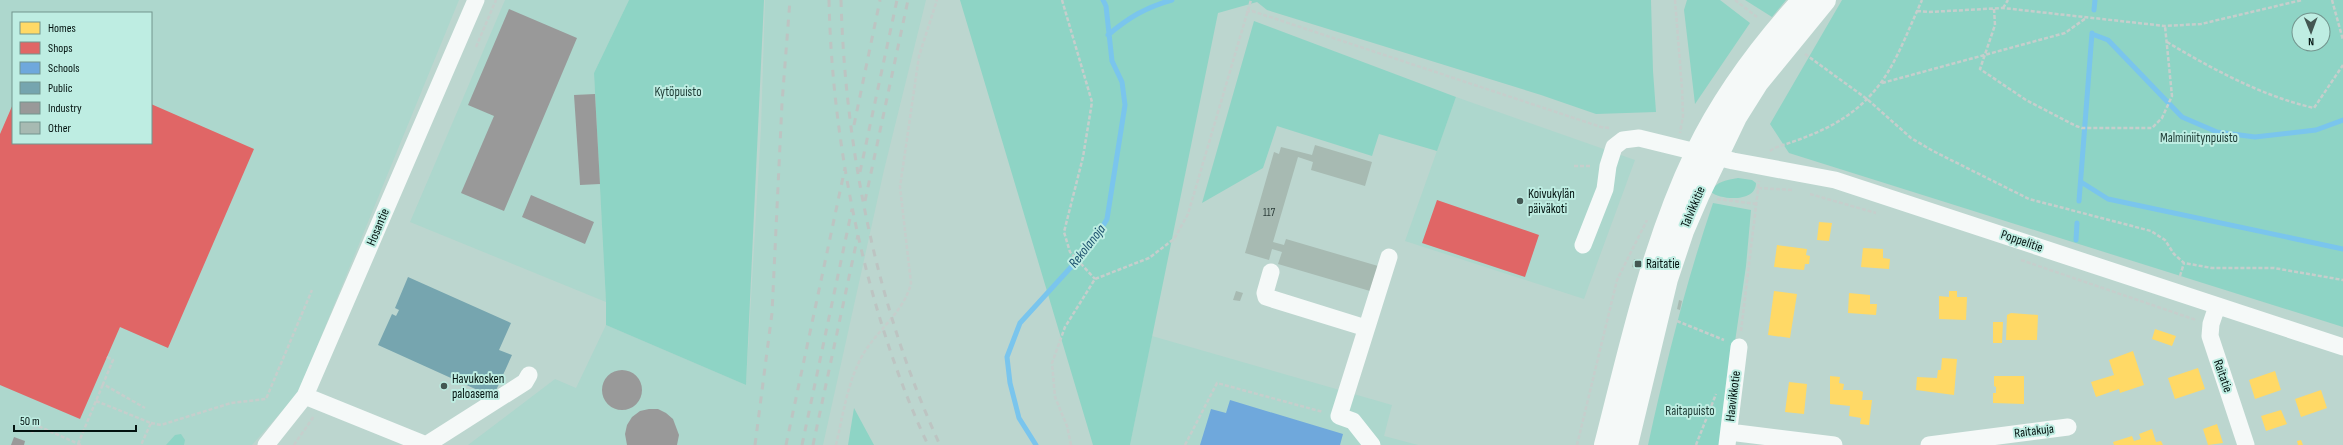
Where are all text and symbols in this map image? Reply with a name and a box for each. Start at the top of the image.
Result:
legend [12,12,152,144]
north arrow [2291,12,2331,52]
text: Homes [48,21,76,36]
text: N [2308,35,2314,48]
text: Shops [48,41,73,56]
text: Schools [48,61,80,76]
text: Public [48,81,73,96]
park label: Kytöpuisto [654,84,702,100]
text: Industry [48,101,82,116]
text: Other [48,121,72,136]
park label: Malminiitynpuisto [2160,130,2238,146]
street label: Talvikkitie [1677,184,1709,230]
place label: Koivukylän päiväkoti [1528,186,1575,217]
marker: Koivukylän päiväkoti [1515,196,1525,206]
street label: Hosantie [363,206,393,248]
house number: 117 [1263,206,1276,219]
water label: Rekolanoja [1065,221,1109,271]
street label: Poppelitie [1999,226,2045,256]
place label: Raitatie [1646,256,1680,272]
marker: Raitatie [1633,259,1643,269]
street label: Raitatie [2210,357,2236,395]
street label: Haavikkotie [1722,370,1744,422]
place label: Havukosken paloasema [452,371,504,402]
marker: Havukosken paloasema [439,381,449,391]
park label: Raitapuisto [1665,403,1715,419]
scale bar [14,407,136,433]
text: 50 m [20,414,40,429]
street label: Raitakuja [2013,421,2055,441]

